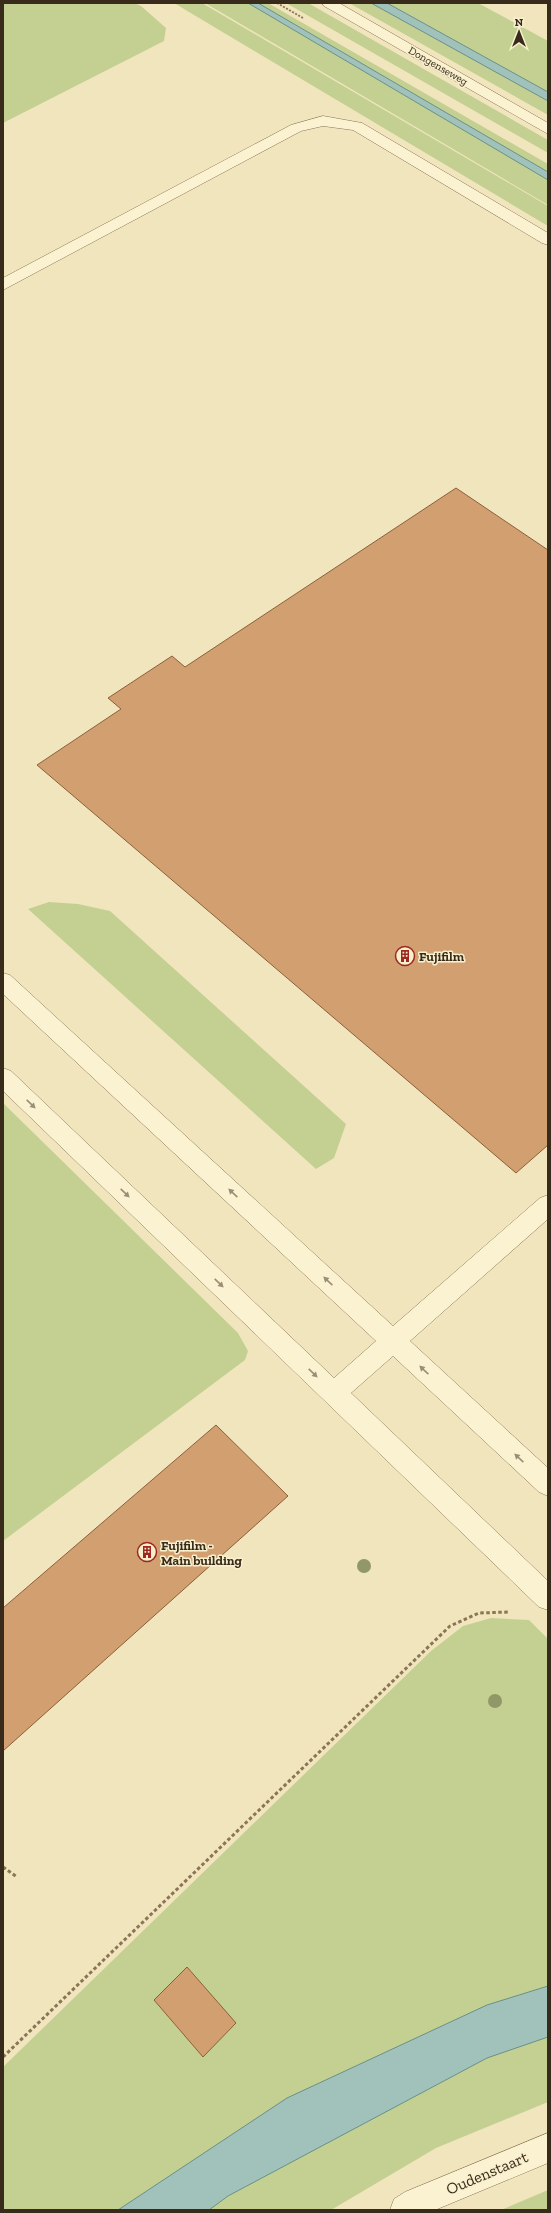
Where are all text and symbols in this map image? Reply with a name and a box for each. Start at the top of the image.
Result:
north arrow [499,12,539,52]
text: N [515,16,524,29]
street label: Dongenseweg [406,44,470,88]
building icon: Fujifilm [394,945,416,967]
place label: Fujifilm [419,949,465,965]
one-way arrow [26,1099,36,1108]
one-way arrow [228,1188,238,1198]
one-way arrow [120,1189,130,1198]
one-way arrow [323,1277,334,1286]
one-way arrow [214,1279,224,1288]
one-way arrow [419,1365,429,1374]
one-way arrow [308,1368,318,1378]
one-way arrow [514,1453,524,1463]
place label: Fujifilm - Main building [161,1538,243,1568]
building icon: Fujifilm - Main building [136,1541,158,1563]
street label: Oudenstaart [443,2147,531,2199]

